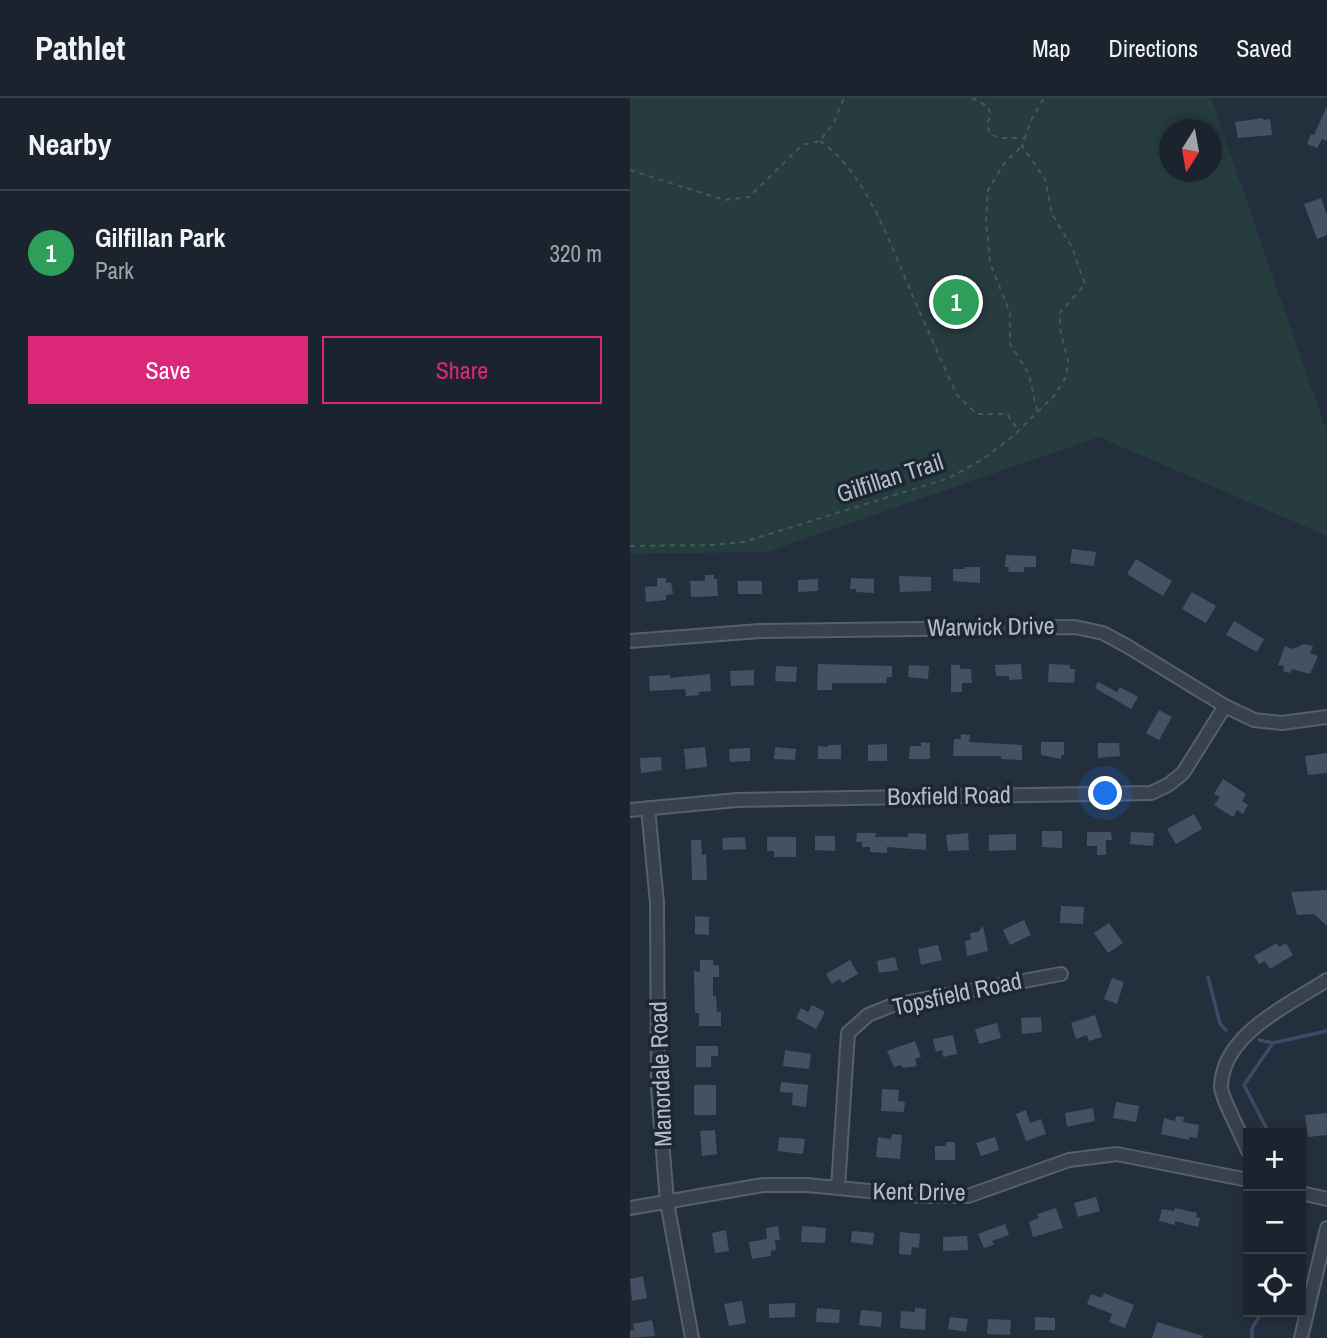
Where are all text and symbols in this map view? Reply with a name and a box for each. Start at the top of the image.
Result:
text: Pathlet [35,26,125,70]
text: Map [1032,32,1070,64]
text: Directions [1108,32,1198,64]
text: Saved [1236,32,1292,64]
north arrow [1159,119,1222,182]
text: Nearby [28,124,111,164]
text: Gilfillan Park [95,220,225,255]
text: 1 [46,238,56,269]
text: 320 m [550,238,602,269]
text: Park [95,255,134,286]
pin: 1 [933,276,979,328]
button: Save [28,336,308,404]
button: Share [322,336,602,404]
street label: Gilfillan Trail [832,445,947,509]
street label: Warwick Drive [927,609,1055,643]
your location [1088,776,1122,810]
street label: Boxfield Road [887,778,1011,812]
street label: Topsfield Road [889,964,1024,1022]
street label: Manordale Road [641,1001,679,1147]
map controls [1243,1128,1306,1317]
button: + [1243,1128,1306,1191]
street label: Kent Drive [872,1174,966,1208]
button: − [1243,1191,1306,1254]
button: locate [1243,1254,1306,1317]

